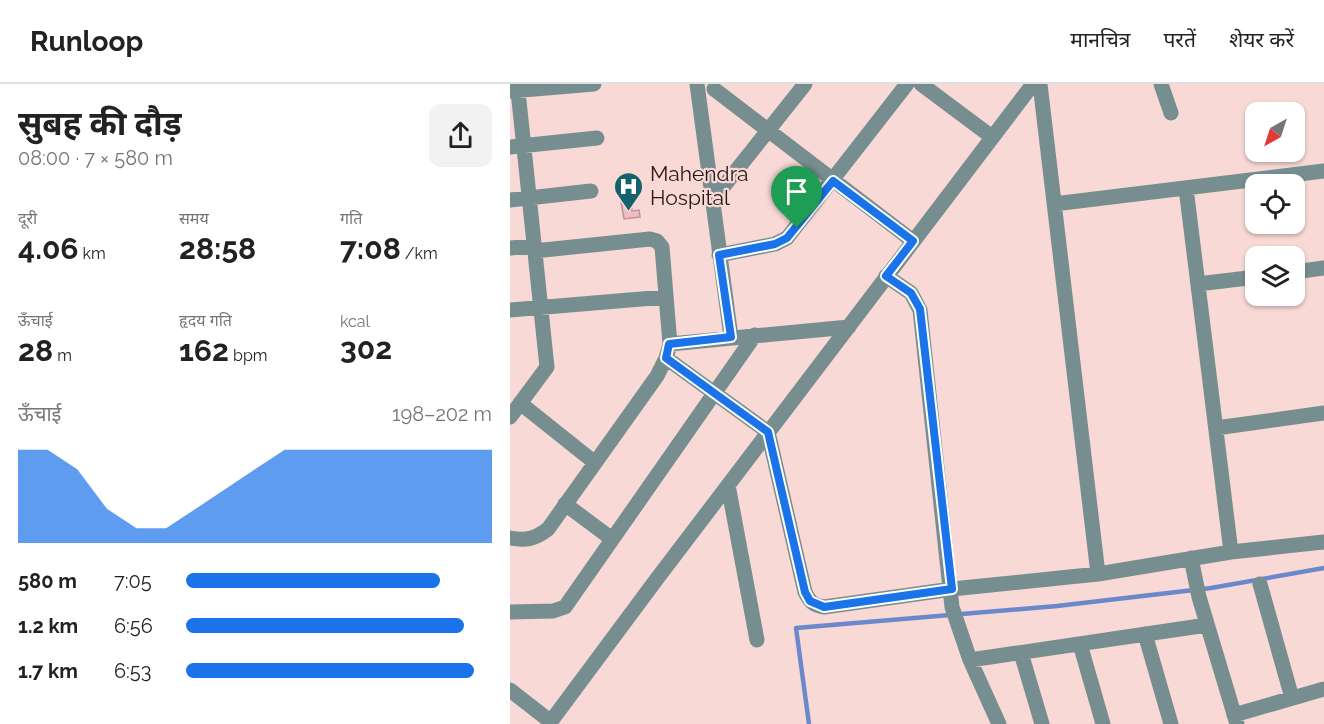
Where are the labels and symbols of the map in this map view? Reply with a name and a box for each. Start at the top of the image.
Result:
north arrow [1245,102,1305,162]
place label: Mahendra Hospital [650,161,748,210]
pin [771,166,822,228]
hospital icon: Mahendra Hospital [613,170,645,212]

